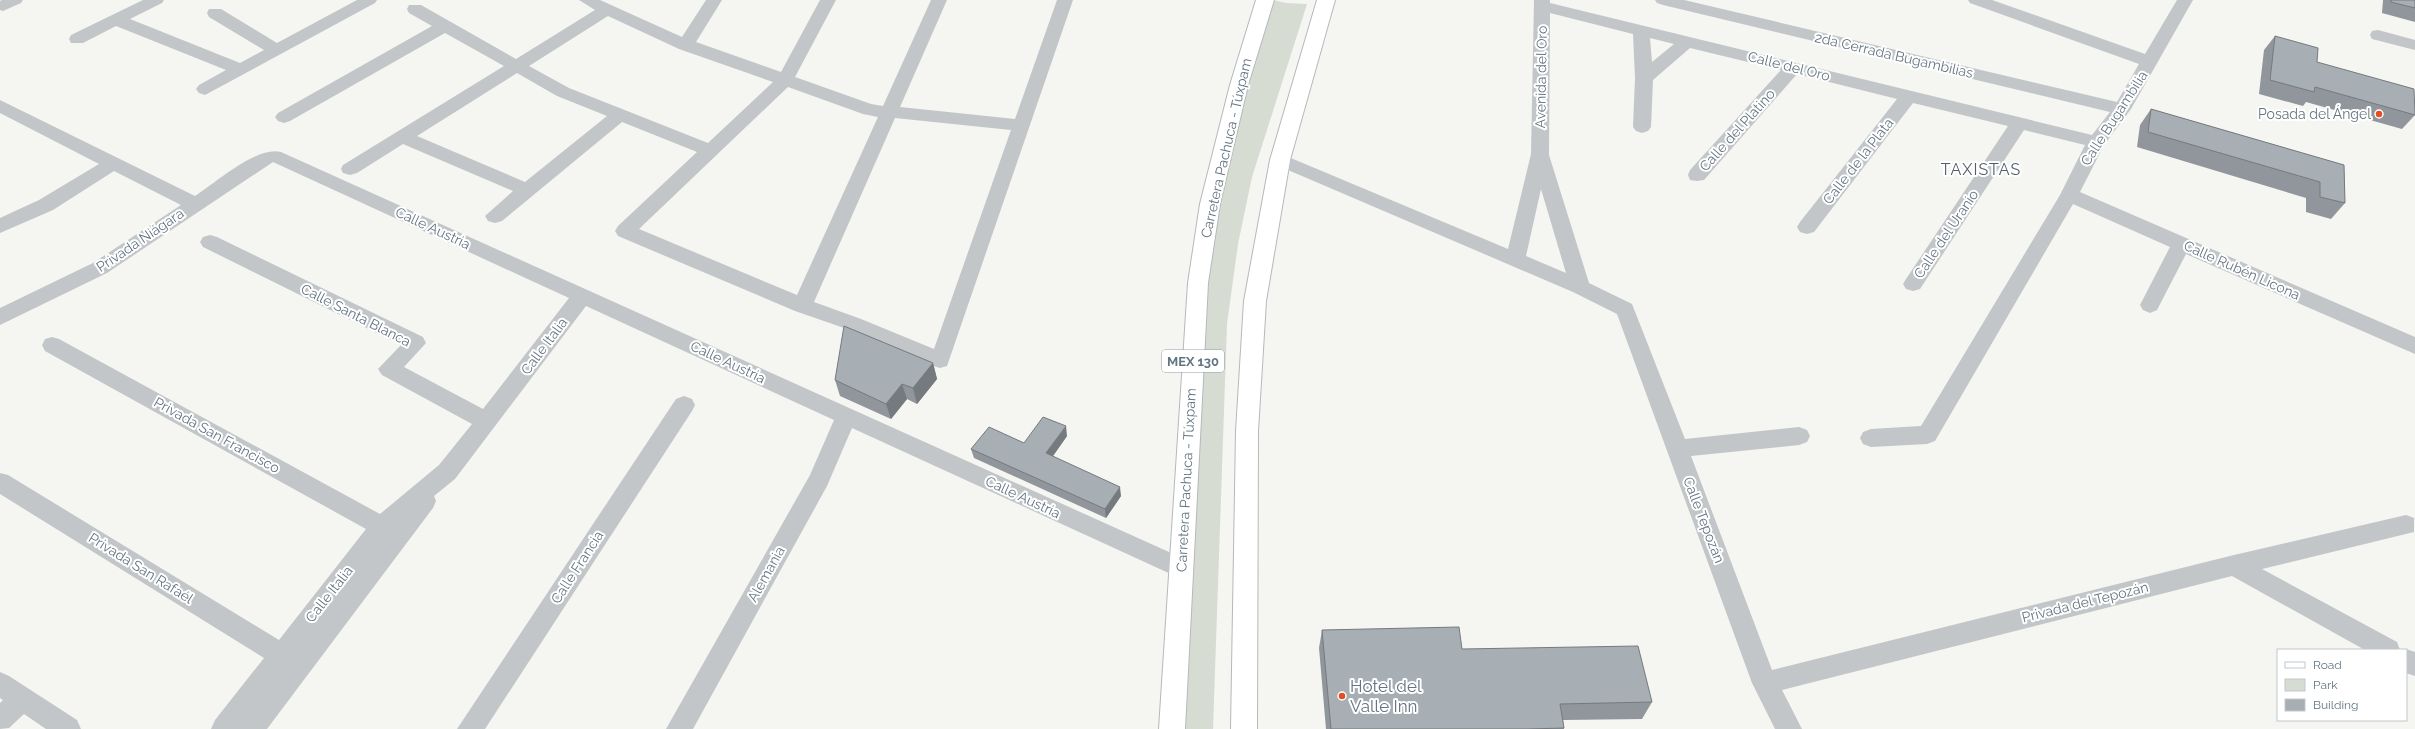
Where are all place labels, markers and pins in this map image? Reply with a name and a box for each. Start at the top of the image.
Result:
place label: Posada del Ángel [2258,105,2371,122]
marker: Posada del Ángel [2374,109,2384,119]
place label: Hotel del Valle Inn [1350,676,1422,716]
marker: Hotel del Valle Inn [1337,691,1347,701]

